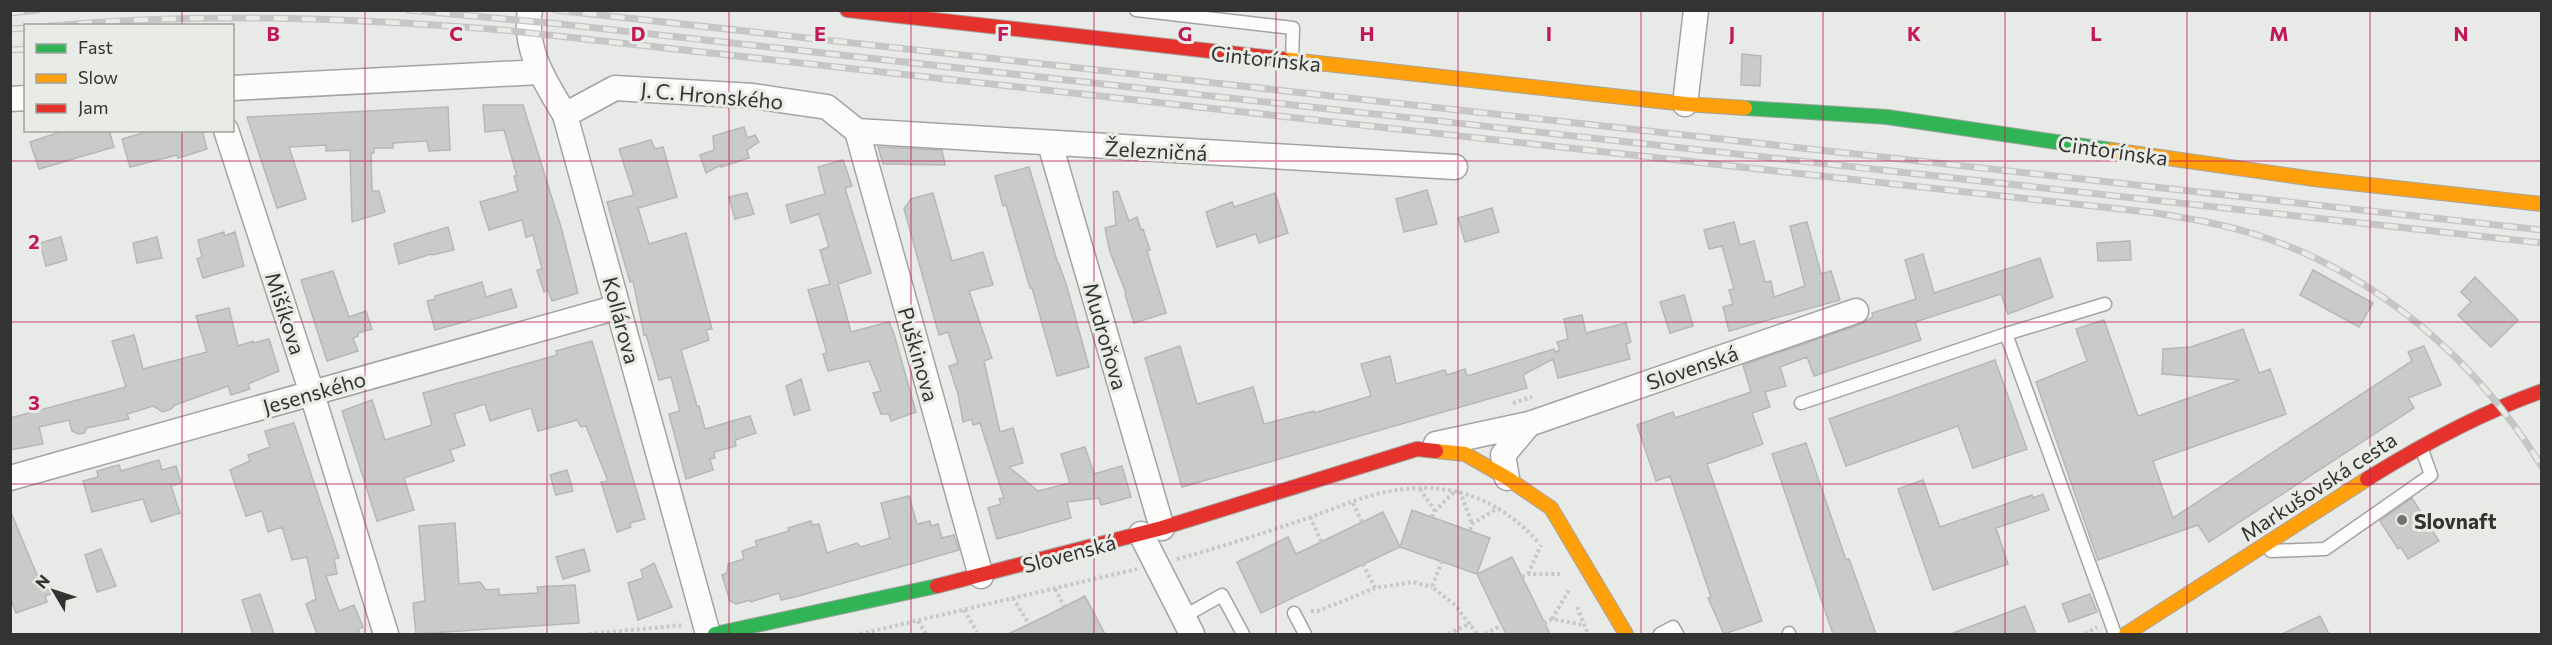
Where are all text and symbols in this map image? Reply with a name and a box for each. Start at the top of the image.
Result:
text: B [266,21,280,45]
text: C [449,21,463,45]
text: D [631,21,645,45]
text: E [814,21,826,45]
text: F [997,21,1009,45]
text: G [1178,21,1192,45]
text: H [1360,21,1375,45]
text: I [1546,21,1552,45]
text: J [1729,21,1735,45]
text: K [1907,21,1921,45]
text: L [2090,21,2102,45]
text: M [2269,21,2289,45]
text: N [2454,21,2469,45]
legend [24,24,234,132]
text: Fast [78,36,113,58]
street label: Cintorínska [1210,40,1322,76]
text: Slow [78,66,118,88]
street label: J. C. Hronského [640,76,784,114]
text: Jam [78,96,108,118]
street label: Cintorínska [2057,130,2169,170]
street label: Železničná [1104,135,1208,165]
text: 2 [28,229,40,253]
street label: Mišíkova [261,269,311,357]
street label: Kollárova [598,274,646,366]
street label: Mudroňova [1079,280,1133,392]
street label: Puškinova [894,304,944,404]
street label: Slovenská [1643,340,1741,394]
street label: Jesenského [260,365,368,419]
text: 3 [28,390,40,414]
street label: Markušovská cesta [2235,426,2401,546]
place label: Slovnaft [2414,508,2497,533]
marker: Slovnaft [2395,513,2409,527]
street label: Slovenská [1020,529,1118,577]
north arrow [24,561,84,621]
text: N [31,571,53,592]

